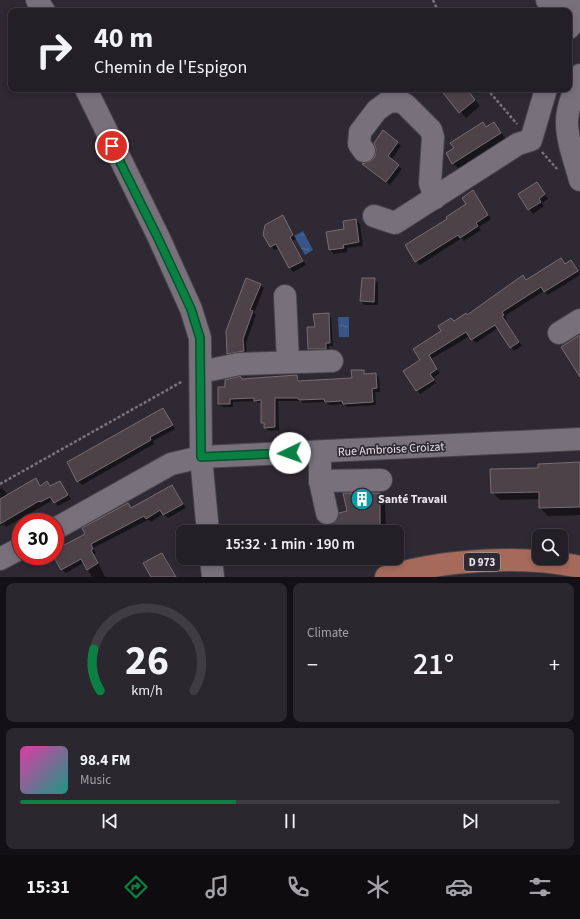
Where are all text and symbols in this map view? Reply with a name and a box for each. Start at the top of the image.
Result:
text: 40 m [94,18,153,58]
icon: right [28,24,80,76]
text: Chemin de l'Espigon [94,55,247,80]
pin [95,129,129,163]
icon: arrive [101,135,123,157]
position arrow [269,432,311,474]
street label: Rue Ambroise Croizat [337,438,445,461]
building icon: Santé Travail [349,486,375,512]
place label: Santé Travail [378,491,447,508]
speed limit sign: 30 [12,513,64,565]
map controls [532,529,568,565]
button: search [532,529,568,565]
text: 15:32 · 1 min · 190 m [225,534,355,555]
road number: D 973 [464,553,500,571]
text: Climate [307,624,349,642]
text: 26 [125,630,168,690]
text: 21° [413,643,454,686]
text: − [307,649,318,681]
text: + [549,649,560,681]
text: km/h [131,679,162,700]
text: 98.4 FM [80,750,131,771]
text: Music [80,771,111,789]
icon: previous [99,810,121,832]
icon: pause [279,810,301,832]
icon: next [459,810,481,832]
icon: directions [122,873,150,901]
icon: music [203,873,231,901]
icon: phone [284,873,312,901]
icon: climate [364,873,392,901]
icon: car [445,873,473,901]
icon: filters [526,873,554,901]
text: 15:31 [26,875,70,900]

